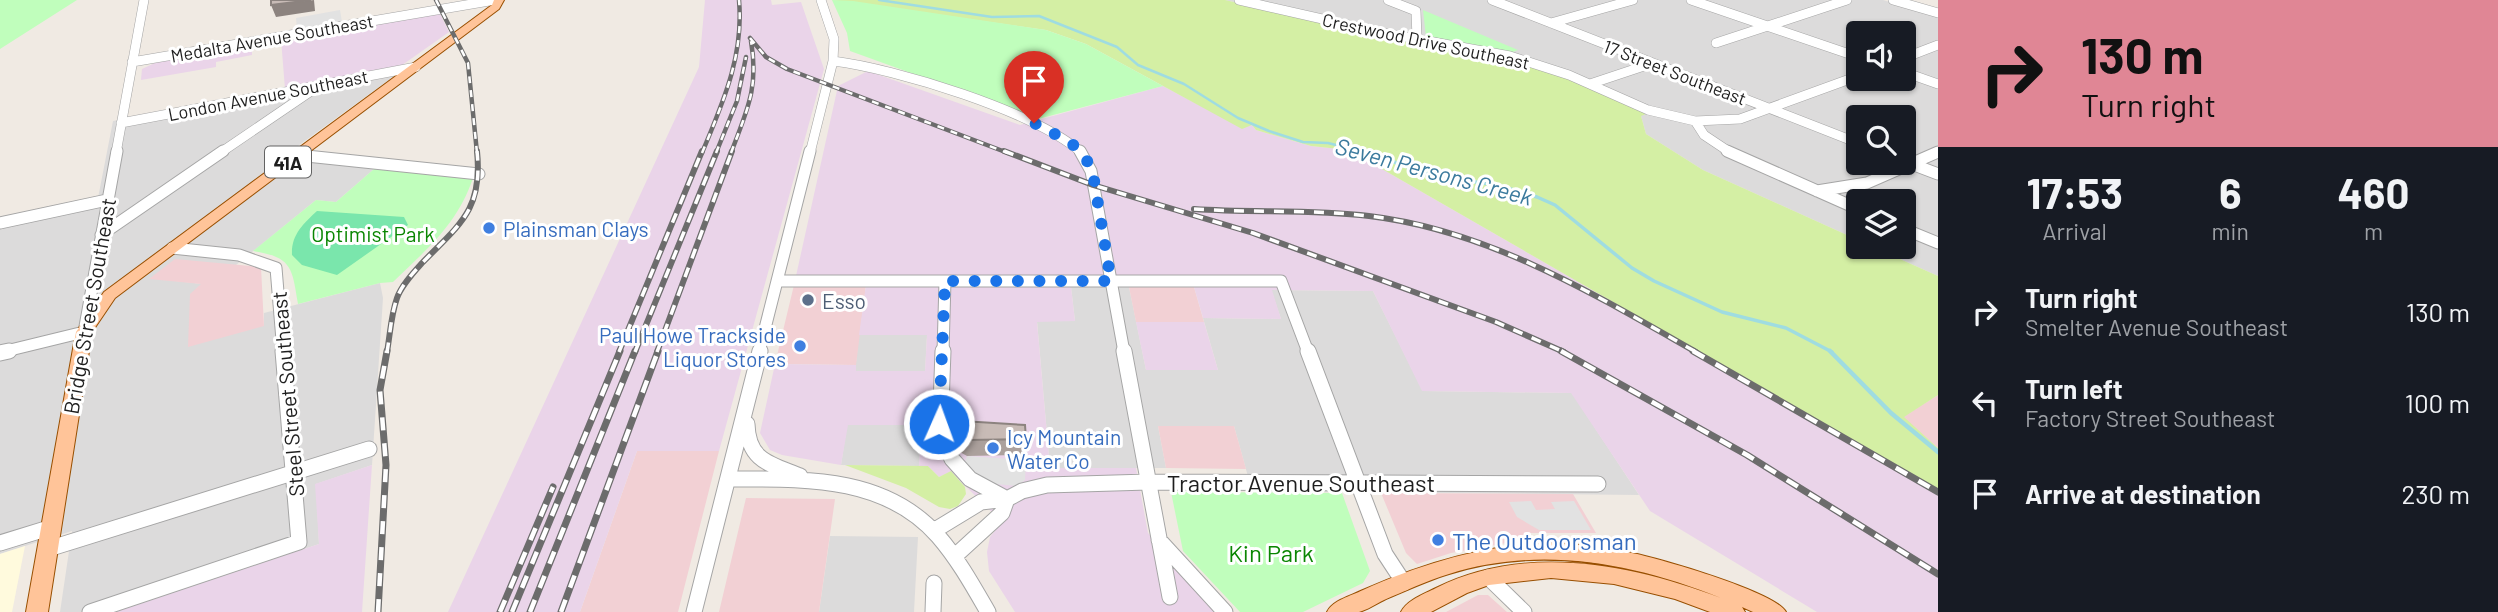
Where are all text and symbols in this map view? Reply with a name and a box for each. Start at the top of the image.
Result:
street label: Crestwood Drive Southeast [1320,8,1532,74]
street label: Medalta Avenue Southeast [169,9,375,67]
map controls [1846,21,1916,259]
button: sound [1846,21,1916,91]
text: 130 m [2081,25,2203,84]
icon: right [1966,28,2057,119]
street label: 17 Street Southeast [1600,35,1750,109]
pin [1004,51,1064,123]
icon: arrive [1015,62,1053,100]
street label: London Avenue Southeast [166,65,370,125]
text: Turn right [2081,85,2216,123]
button: search [1846,105,1916,175]
water label: Seven Persons Creek [1333,131,1535,211]
road number: 41A [265,146,311,178]
text: 17:53 [2027,167,2123,217]
text: 6 [2219,167,2241,217]
text: 460 [2337,167,2409,217]
button: layers [1846,189,1916,259]
street label: Bridge Street Southeast [58,196,120,416]
place label: Plainsman Clays [503,216,649,241]
text: Arrival [2043,217,2107,245]
text: min [2212,217,2249,245]
text: m [2364,217,2383,245]
marker: Plainsman Clays [481,220,497,236]
park label: Optimist Park [311,221,435,246]
text: Turn right [2025,282,2138,313]
place label: Esso [822,288,866,313]
street label: Steel Street Southeast [266,290,308,498]
marker: Esso [800,292,816,308]
icon: right [1966,293,2004,331]
text: 130 m [2406,296,2470,327]
text: Smelter Avenue Southeast [2025,313,2288,341]
place label: Paul Howe Trackside Liquor Stores [599,322,786,371]
marker: Paul Howe Trackside Liquor Stores [792,338,808,354]
text: Turn left [2025,373,2123,404]
icon: left [1966,384,2004,422]
position arrow [902,387,976,461]
text: 100 m [2405,387,2470,418]
text: Factory Street Southeast [2025,404,2275,432]
place label: Icy Mountain Water Co [1007,424,1121,473]
marker: Icy Mountain Water Co [985,440,1001,456]
street label: Tractor Avenue Southeast [1167,468,1435,497]
icon: arrive [1966,475,2004,513]
text: Arrive at destination [2025,478,2261,509]
text: 230 m [2401,478,2470,509]
place label: The Outdoorsman [1452,526,1637,555]
marker: The Outdoorsman [1430,532,1446,548]
park label: Kin Park [1228,538,1314,567]

